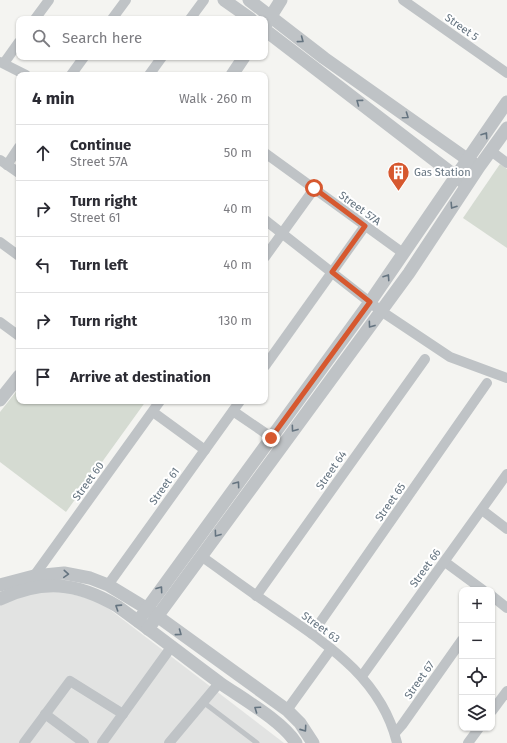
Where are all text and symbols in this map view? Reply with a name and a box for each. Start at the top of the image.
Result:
street label: Street 5 [442,11,482,44]
search box [16,16,268,60]
icon: search [30,27,52,49]
text: Search here [62,29,142,47]
one-way arrow [296,36,303,43]
text: 4 min [32,88,75,109]
text: Walk · 260 m [179,91,252,106]
one-way arrow [356,99,363,106]
one-way arrow [402,111,409,118]
one-way arrow [480,132,488,139]
text: Continue [70,136,131,154]
icon: ahead [32,142,54,164]
text: 50 m [224,145,252,160]
text: Street 57A [70,154,128,169]
building icon: Gas Station [386,159,412,192]
place label: Gas Station [414,166,471,179]
route start [305,179,323,197]
street label: Street 57A [336,189,384,228]
text: Turn right [70,192,137,210]
icon: right [32,198,54,220]
text: 40 m [223,201,252,216]
one-way arrow [450,202,458,209]
text: Street 61 [70,210,121,225]
icon: left [32,254,54,276]
text: Turn left [70,256,128,274]
text: 40 m [223,257,252,272]
one-way arrow [382,274,390,281]
icon: right [32,310,54,332]
text: Turn right [70,312,137,330]
text: 130 m [218,313,252,328]
one-way arrow [369,320,376,327]
icon: arrive [32,366,54,388]
text: Arrive at destination [70,368,211,386]
one-way arrow [292,425,299,432]
route end [262,429,280,447]
street label: Street 64 [313,448,350,492]
street label: Street 60 [70,459,107,503]
street label: Street 61 [147,465,182,507]
street label: Street 65 [372,480,409,524]
one-way arrow [232,481,240,488]
one-way arrow [215,530,222,537]
street label: Street 66 [407,546,444,590]
one-way arrow [63,570,69,579]
one-way arrow [155,586,163,593]
map controls [459,587,495,731]
button: + [459,587,495,623]
one-way arrow [115,604,122,612]
street label: Street 63 [299,609,342,646]
button: − [459,623,495,659]
one-way arrow [175,628,182,635]
street label: Street 67 [402,659,437,702]
button: locate [459,659,495,695]
button: layers [459,695,495,731]
one-way arrow [254,706,261,714]
one-way arrow [299,725,307,732]

